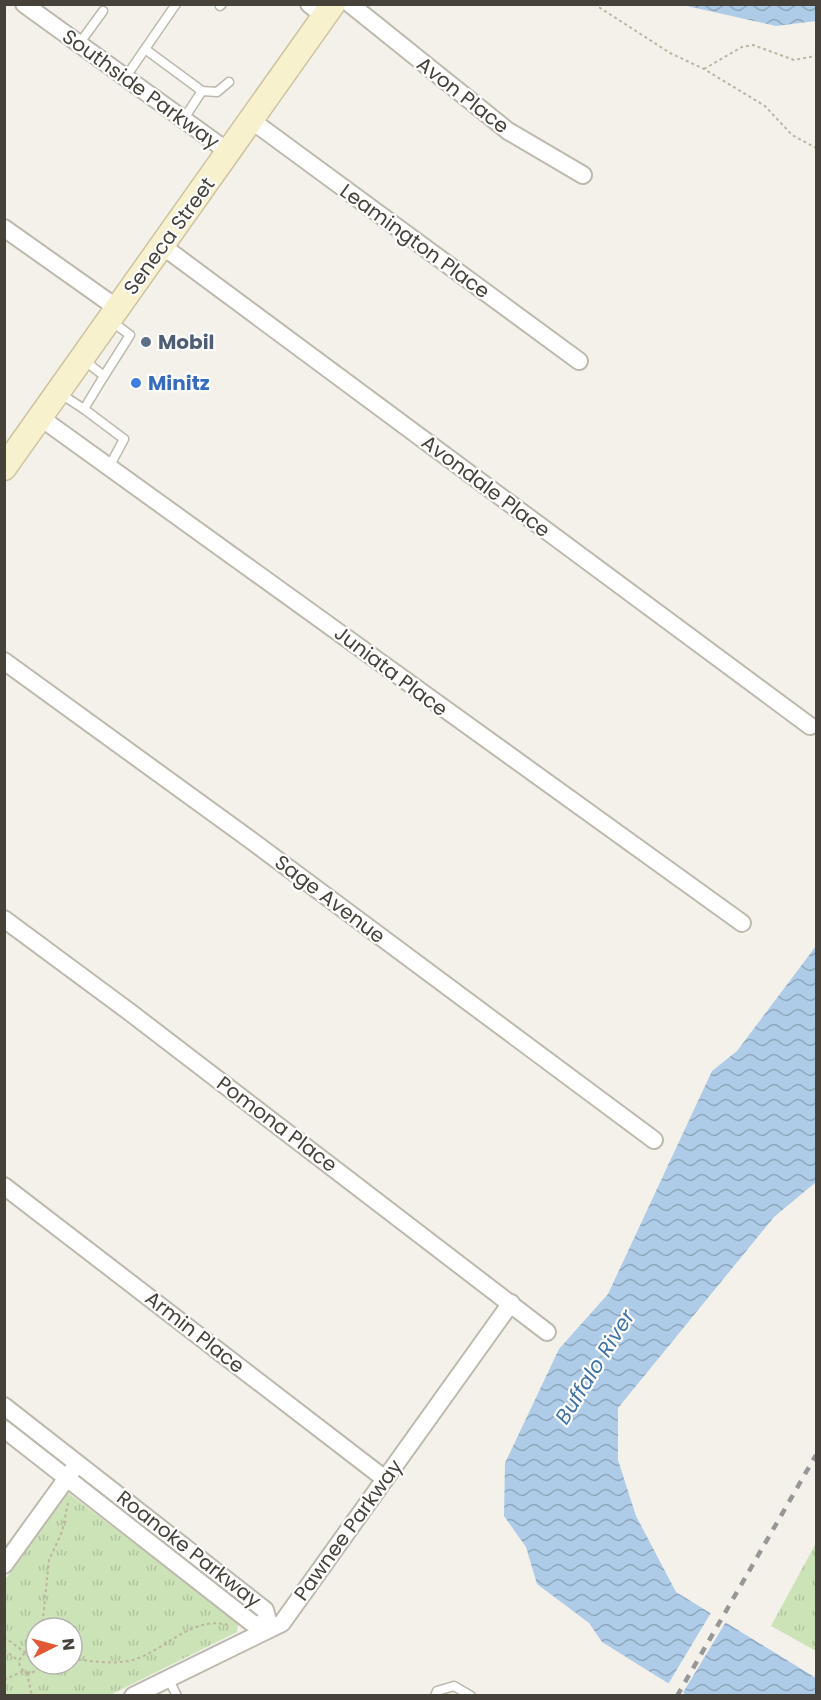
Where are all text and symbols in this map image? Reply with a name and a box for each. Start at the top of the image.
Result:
street label: Southside Parkway [57,22,225,156]
street label: Avon Place [411,50,515,140]
street label: Seneca Street [117,172,221,300]
street label: Leamington Place [334,177,496,305]
place label: Mobil [158,328,214,356]
marker: Mobil [139,335,153,349]
place label: Minitz [148,369,210,397]
marker: Minitz [129,376,143,390]
street label: Avondale Place [416,428,556,544]
street label: Juniata Place [329,619,453,723]
street label: Sage Avenue [269,848,391,950]
street label: Pomona Place [211,1069,343,1179]
street label: Armin Place [139,1284,251,1380]
water label: Buffalo River [548,1303,642,1429]
street label: Pawnee Parkway [287,1454,409,1606]
street label: Roanoke Parkway [111,1484,267,1614]
north arrow [24,1616,84,1676]
text: N [56,1637,80,1652]

